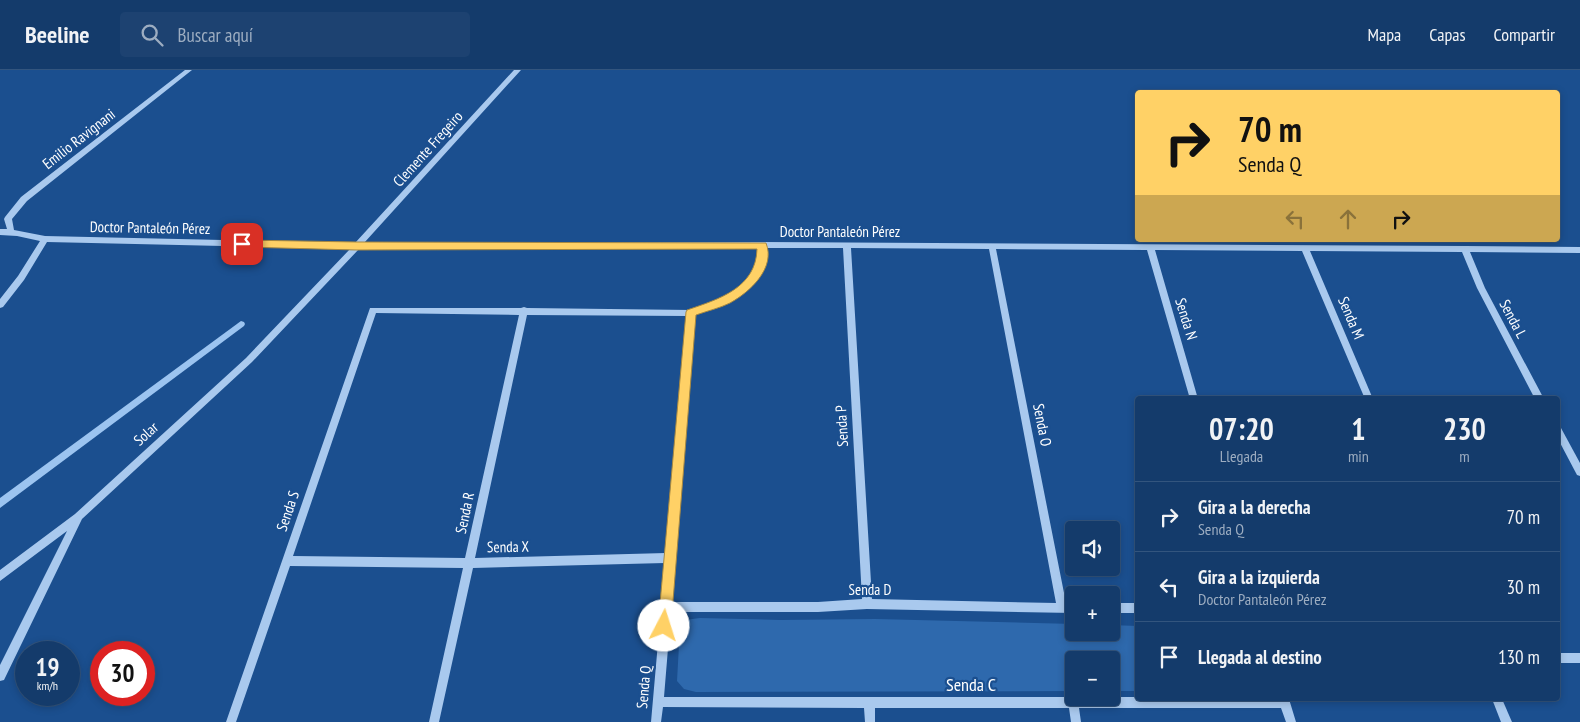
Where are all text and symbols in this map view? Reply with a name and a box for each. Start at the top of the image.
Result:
search box [120,12,470,57]
text: Beeline [25,19,90,50]
icon: search [138,21,166,49]
text: Buscar aquí [178,23,253,47]
text: Mapa [1368,23,1401,46]
text: Capas [1429,23,1466,46]
text: Compartir [1494,23,1555,46]
street label: Emilio Ravignani [39,104,119,173]
text: 70 m [1238,106,1302,152]
street label: Clemente Fregeiro [389,107,467,190]
icon: right [1155,110,1220,175]
text: Senda Q [1238,150,1301,178]
icon: left [1281,205,1309,233]
icon: ahead [1334,205,1362,233]
icon: right [1387,205,1415,233]
street label: Doctor Pantaleón Pérez [90,217,210,238]
street label: Doctor Pantaleón Pérez [780,222,900,241]
pin [221,223,263,265]
icon: arrive [228,230,256,258]
street label: Senda M [1334,294,1369,342]
street label: Senda N [1171,296,1202,342]
street label: Senda L [1495,296,1532,342]
street label: Senda O [1029,402,1056,448]
street label: Senda P [831,405,852,447]
text: 07:20 [1209,409,1274,448]
text: 1 [1351,409,1366,448]
text: 230 [1443,409,1486,448]
street label: Solar [129,417,163,450]
text: Llegada [1220,446,1263,466]
text: min [1348,446,1369,466]
text: m [1459,446,1470,466]
street label: Senda S [272,488,303,533]
street label: Senda R [451,490,478,535]
text: Gira a la derecha [1198,495,1311,519]
icon: right [1155,503,1183,531]
text: 70 m [1507,505,1540,529]
text: Senda Q [1198,519,1244,539]
map controls [1065,521,1120,706]
button: sound [1065,521,1120,576]
street label: Senda X [487,537,530,556]
text: Gira a la izquierda [1198,565,1320,589]
icon: left [1155,573,1183,601]
text: 30 m [1507,575,1540,599]
street label: Senda D [849,580,891,599]
button: + [1065,586,1120,641]
text: Doctor Pantaleón Pérez [1198,589,1327,609]
position arrow [637,599,689,651]
speed limit sign: 30 [90,641,155,706]
icon: arrive [1155,643,1183,671]
text: Llegada al destino [1198,645,1322,669]
text: 130 m [1498,645,1540,669]
text: 19 [36,651,59,683]
button: − [1065,651,1120,706]
street label: Senda Q [632,664,655,709]
street label: Senda C [946,673,996,696]
text: km/h [37,678,58,693]

